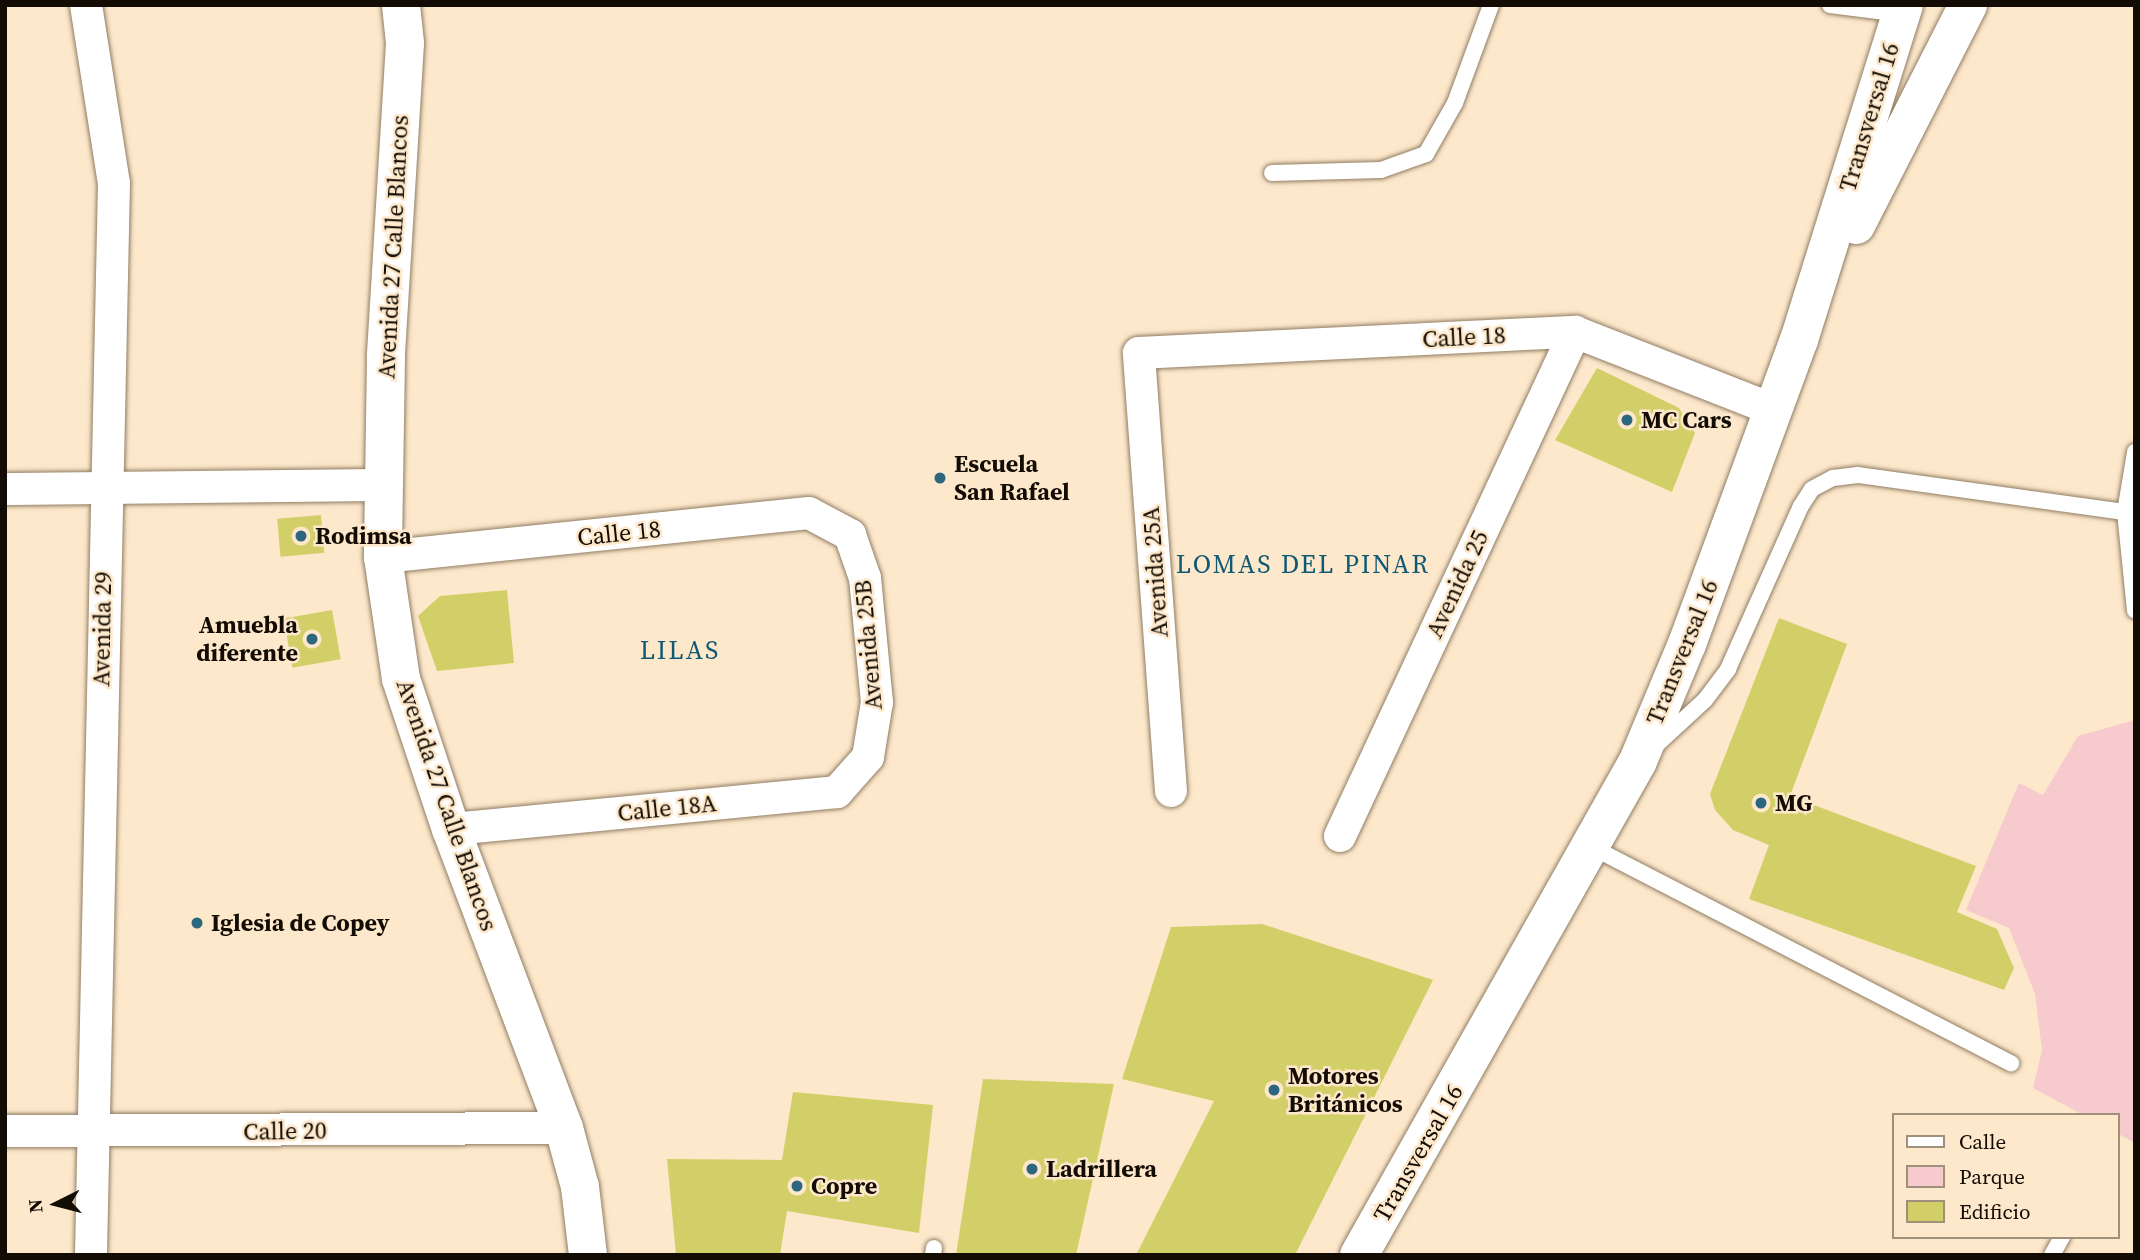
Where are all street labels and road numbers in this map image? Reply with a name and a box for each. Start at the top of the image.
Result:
street label: Transversal 16 [1833,39,1905,195]
street label: Avenida 27 Calle Blancos [372,114,414,380]
street label: Calle 18 [1422,320,1506,354]
street label: Avenida 25A [1136,506,1174,638]
street label: Calle 18 [576,514,662,552]
street label: Avenida 25 [1420,526,1494,642]
street label: Avenida 29 [87,571,117,687]
street label: Transversal 16 [1640,575,1724,729]
street label: Avenida 25B [848,579,888,711]
street label: Avenida 27 Calle Blancos [390,675,504,935]
street label: Calle 18A [616,788,718,828]
street label: Transversal 16 [1367,1079,1469,1227]
street label: Calle 20 [243,1116,327,1146]

